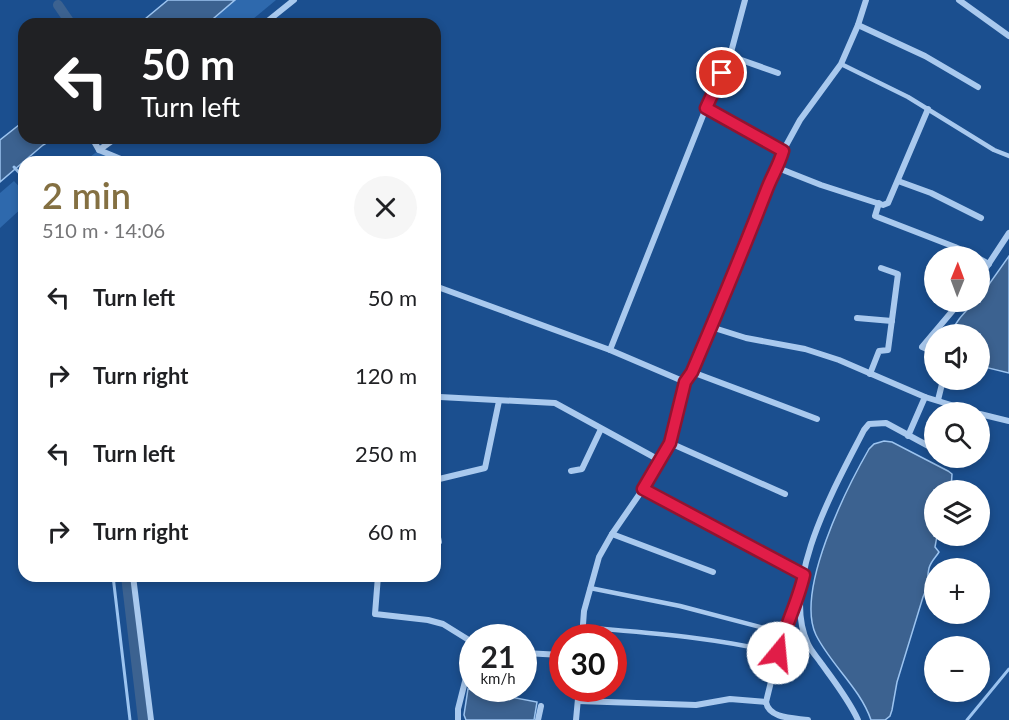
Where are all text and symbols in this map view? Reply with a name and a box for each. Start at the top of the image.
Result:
text: 50 m [141,39,235,89]
icon: left [42,42,120,120]
pin [696,47,747,98]
icon: arrive [705,56,738,89]
text: Turn left [141,90,240,123]
text: 2 min [42,173,131,217]
button: close [354,176,417,239]
text: 510 m · 14:06 [42,218,165,242]
north arrow [924,246,990,312]
map controls [924,246,990,702]
icon: left [42,281,75,314]
text: Turn left [93,284,175,311]
text: 50 m [368,284,417,311]
button: sound [924,324,990,390]
icon: right [42,359,75,392]
text: Turn right [93,362,188,389]
text: 120 m [355,362,417,389]
button: search [924,402,990,468]
icon: left [42,437,75,470]
text: Turn left [93,440,175,467]
text: 250 m [355,440,417,467]
button: layers [924,480,990,546]
icon: right [42,515,75,548]
text: Turn right [93,518,188,545]
text: 60 m [368,518,417,545]
button: + [924,558,990,624]
position arrow [746,621,810,685]
speed limit sign: 30 [549,624,627,702]
button: − [924,636,990,702]
text: 21 [481,638,515,674]
text: km/h [480,669,516,687]

